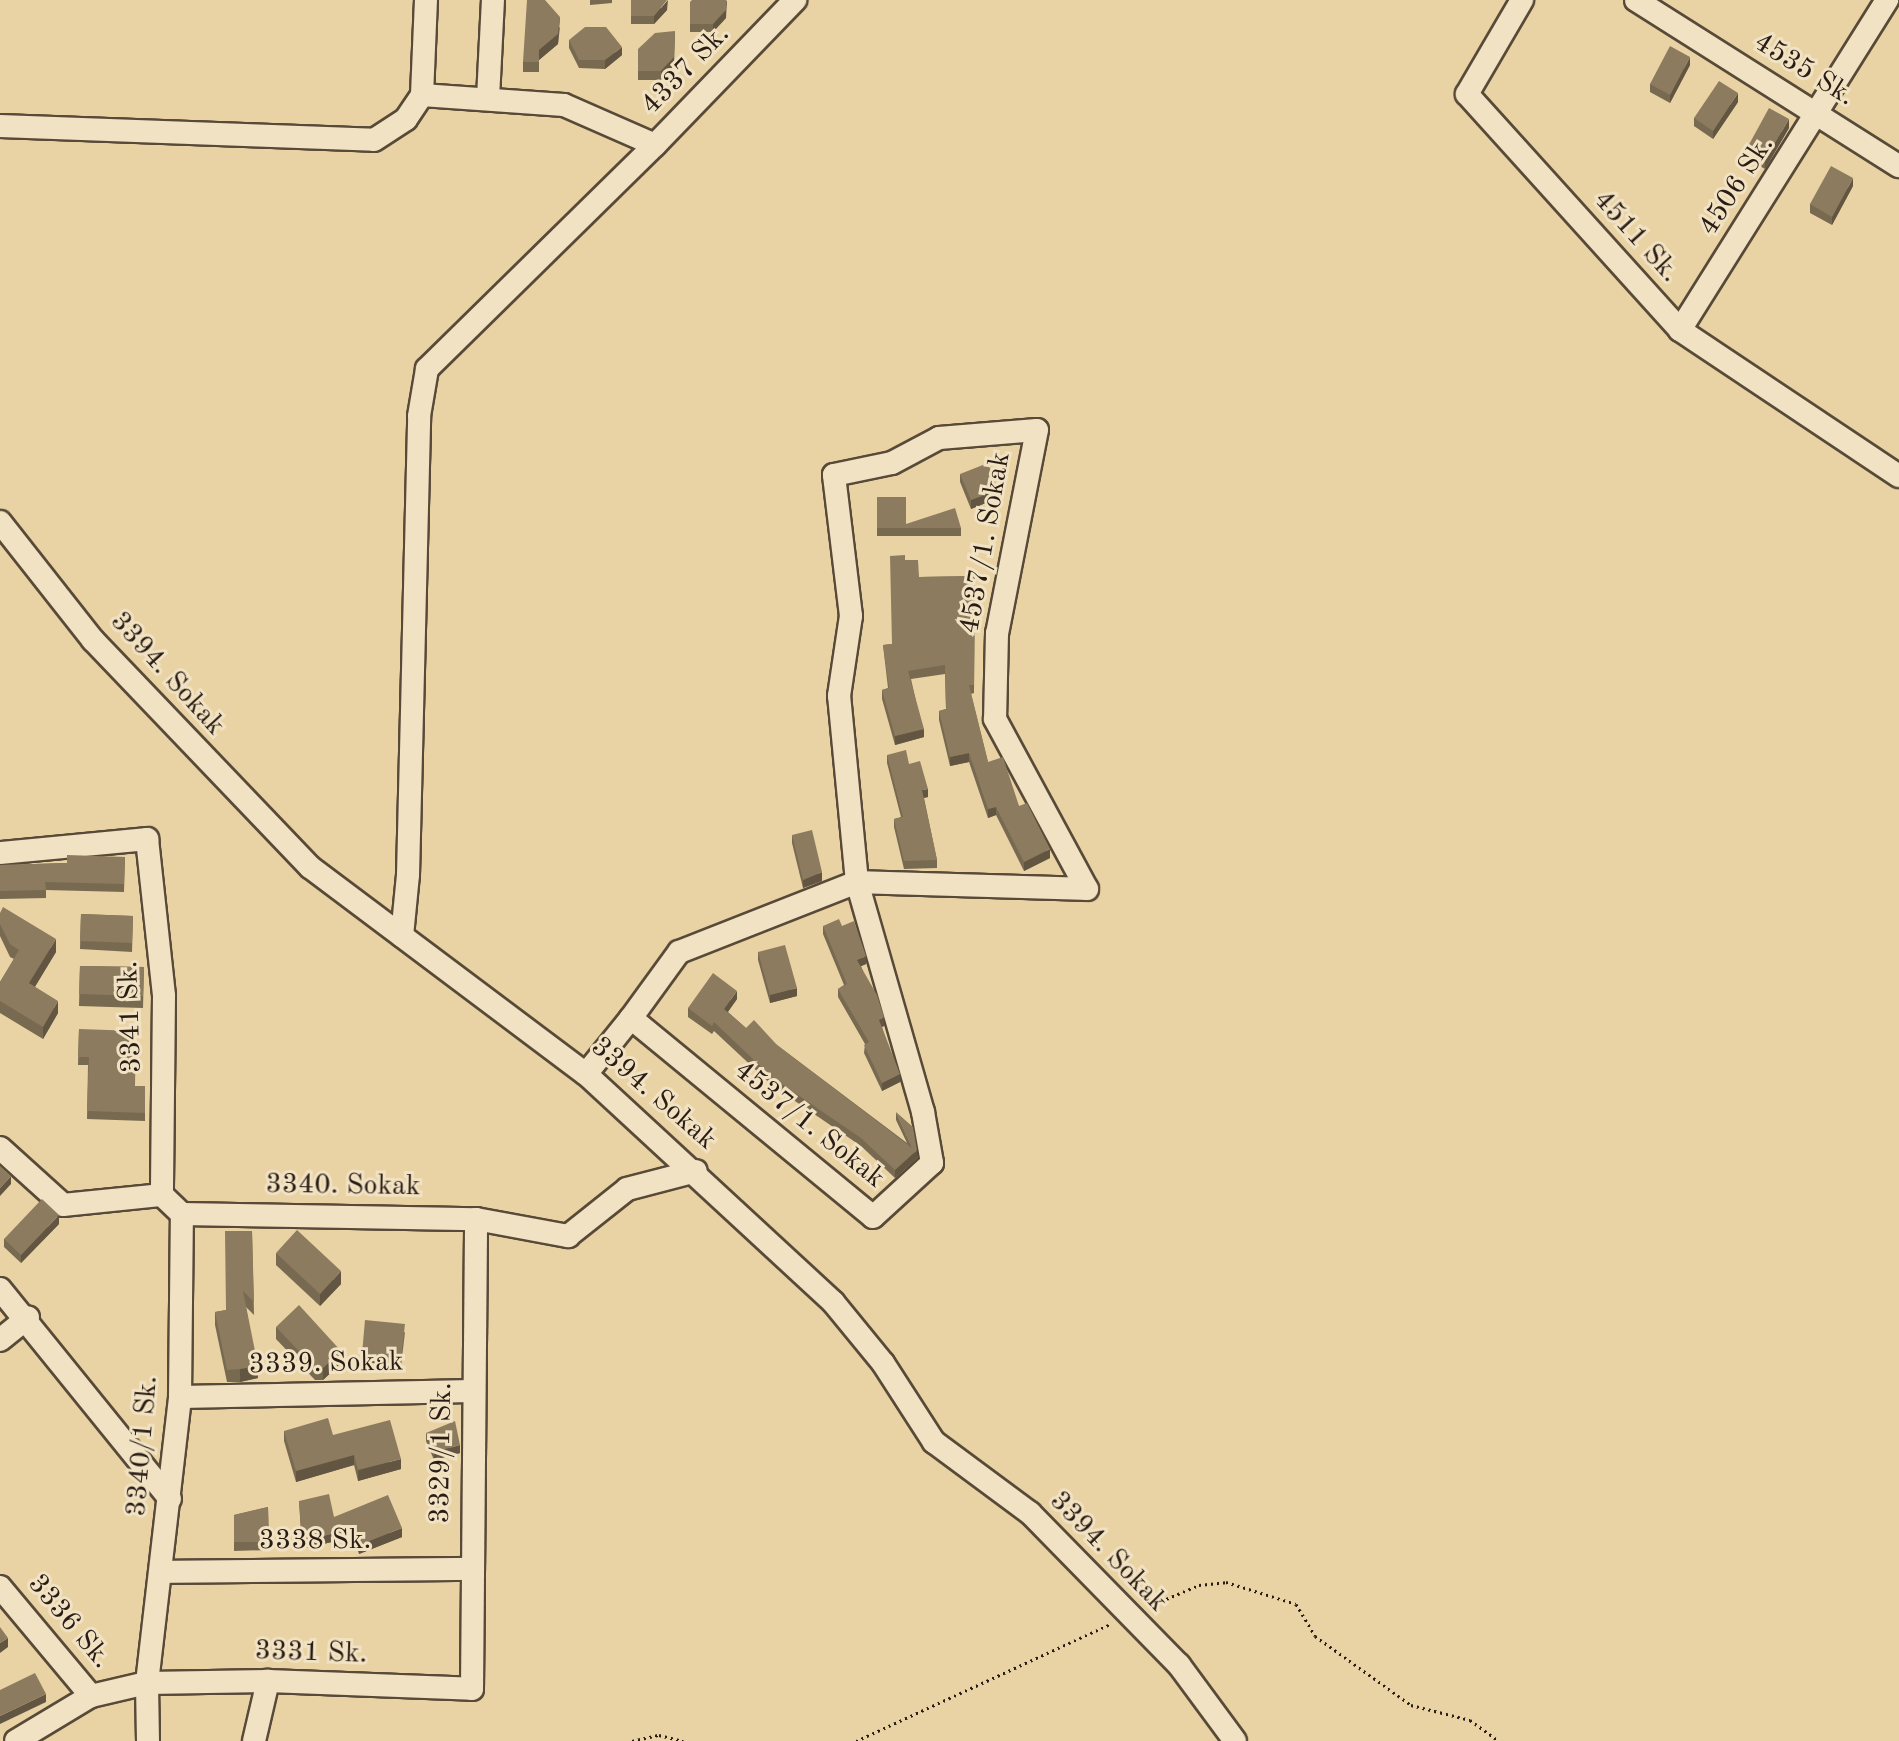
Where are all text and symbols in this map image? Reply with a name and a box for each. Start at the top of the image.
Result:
street label: 4337 Sk. [635,18,737,122]
street label: 4535 Sk. [1747,26,1861,114]
street label: 4506 Sk. [1692,130,1782,242]
street label: 4511 Sk. [1586,184,1686,290]
street label: 4537/1. Sokak [954,450,1018,636]
street label: 3394. Sokak [103,605,231,743]
street label: 3341 Sk. [112,960,150,1074]
street label: 3394. Sokak [584,1031,722,1157]
street label: 4537/1. Sokak [727,1054,891,1196]
street label: 3340. Sokak [265,1168,421,1204]
street label: 3339. Sokak [248,1346,404,1382]
street label: 3340/1 Sk. [120,1374,166,1518]
street label: 3329/1 Sk. [424,1382,460,1524]
street label: 3394. Sokak [1042,1485,1174,1619]
street label: 3338 Sk. [259,1524,371,1558]
street label: 3336 Sk. [20,1568,118,1676]
street label: 3331 Sk. [254,1634,368,1672]

